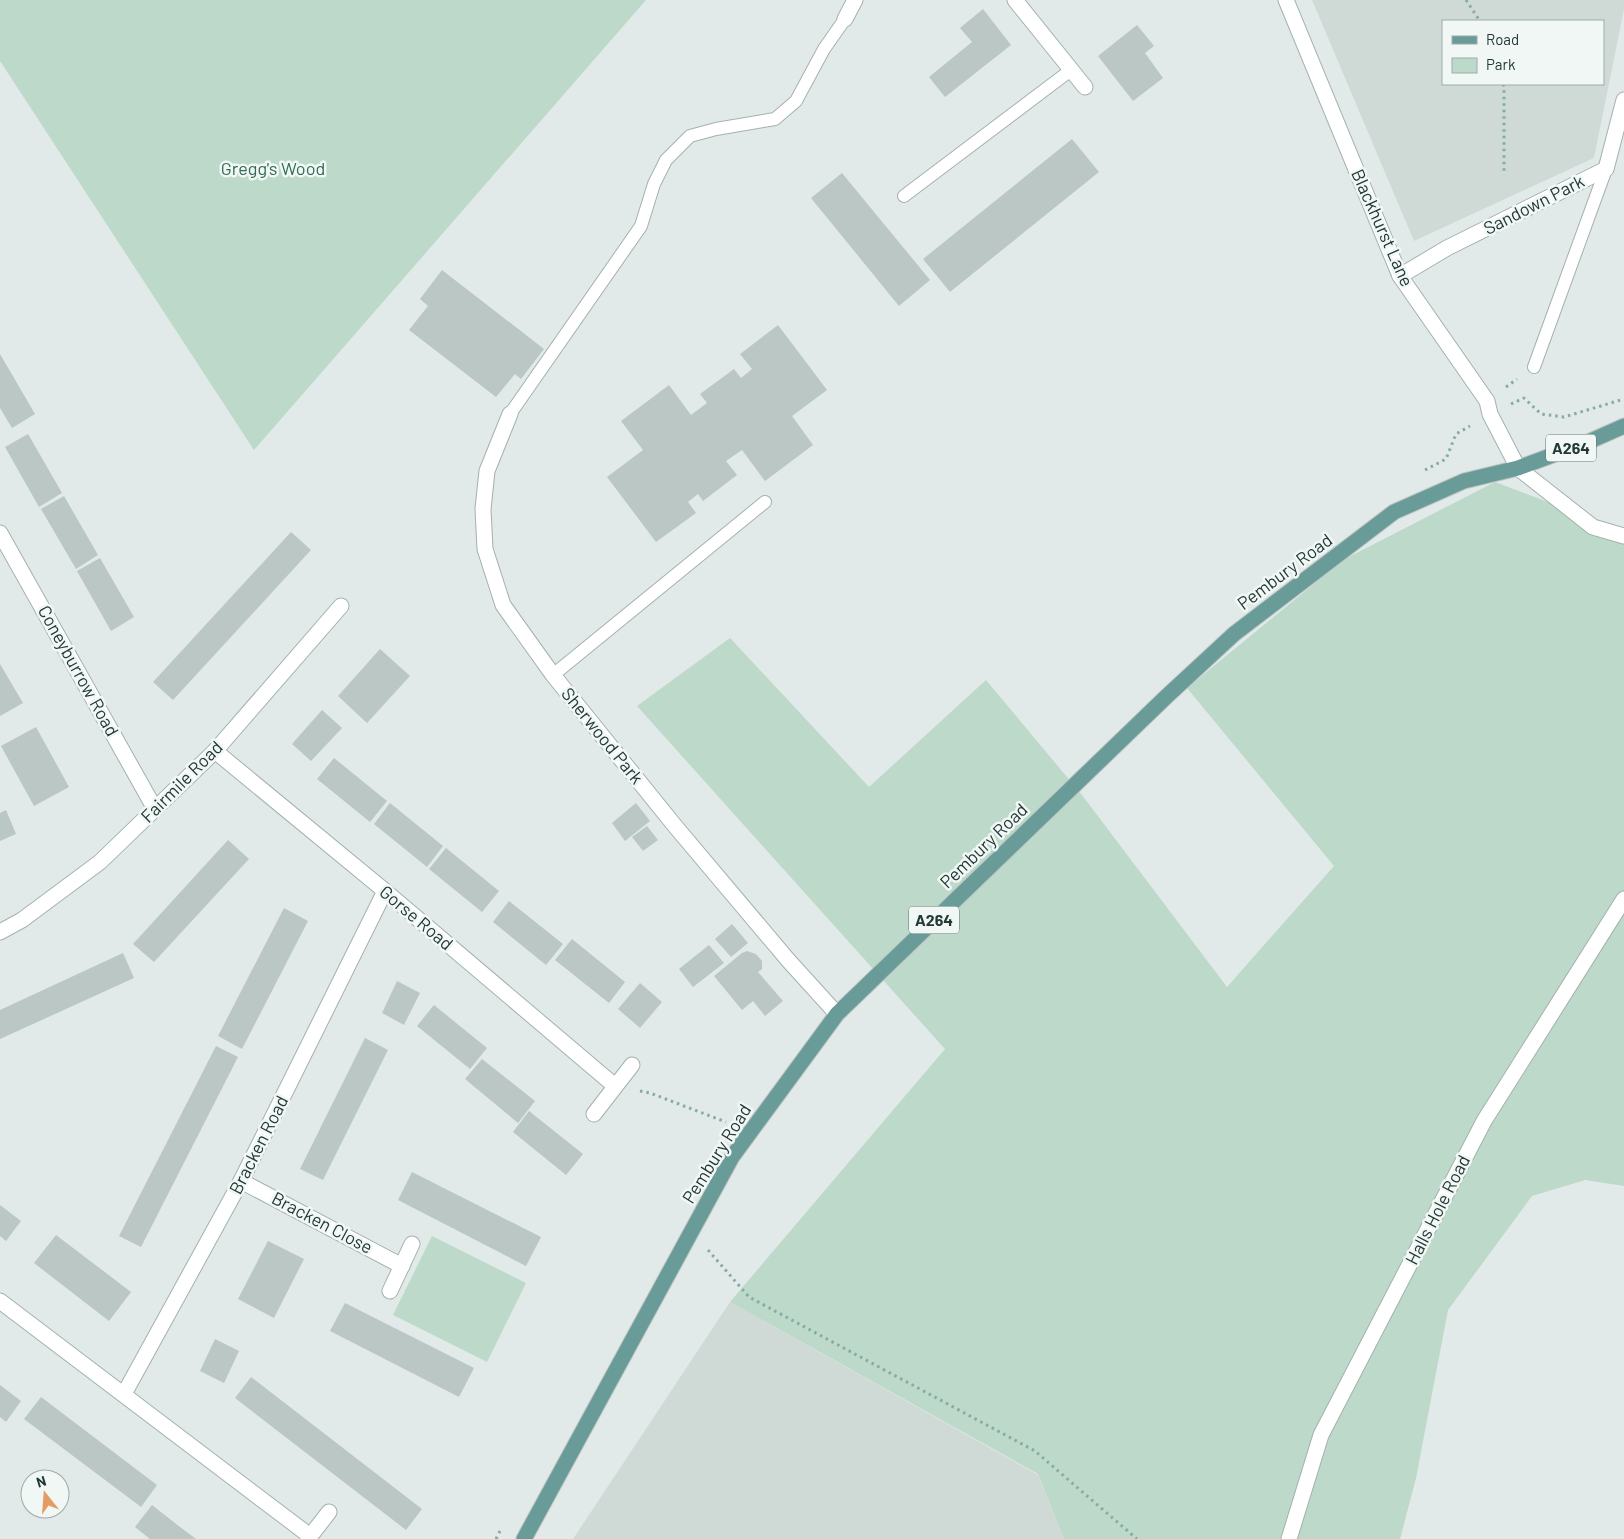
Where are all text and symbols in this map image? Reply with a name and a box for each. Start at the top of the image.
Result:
legend [1442,20,1604,85]
text: Road [1486,30,1519,48]
text: Park [1486,55,1516,73]
park label: Gregg's Wood [221,157,325,179]
street label: Blackhurst Lane [1347,165,1419,290]
street label: Sandown Park [1479,169,1588,239]
road number: A264 [1546,434,1596,462]
street label: Pembury Road [1233,528,1336,614]
street label: Coneyburrow Road [34,601,124,740]
street label: Sherwood Park [557,683,648,788]
street label: Fairmile Road [136,736,227,827]
street label: Pembury Road [935,798,1032,892]
street label: Gorse Road [375,880,458,954]
road number: A264 [909,906,959,934]
street label: Bracken Road [224,1092,292,1198]
street label: Pembury Road [677,1100,755,1207]
street label: Halls Hole Road [1400,1151,1474,1268]
street label: Bracken Close [268,1186,377,1258]
north arrow [20,1469,70,1519]
text: N [34,1472,48,1491]

